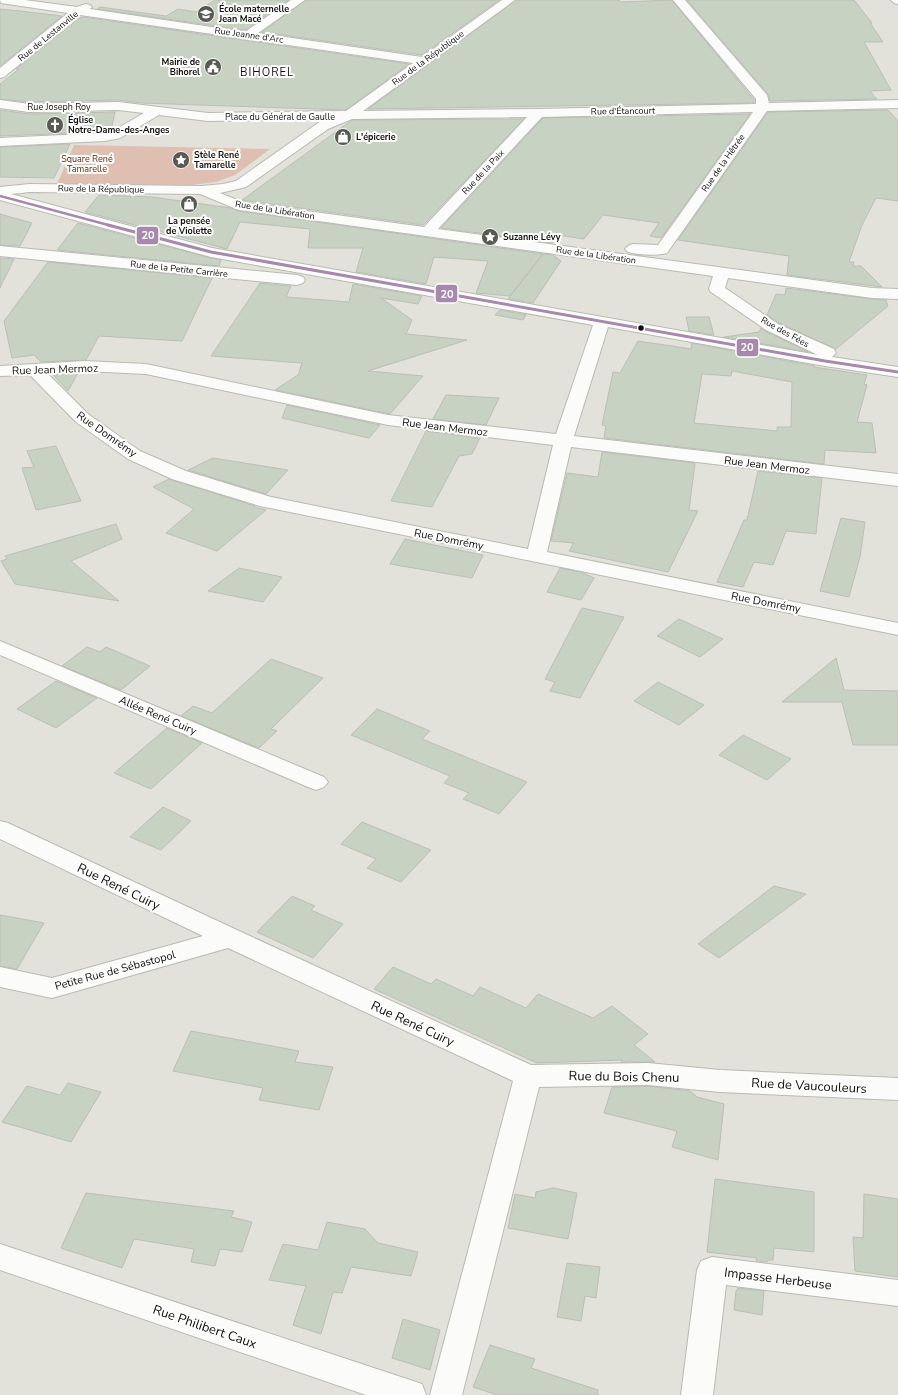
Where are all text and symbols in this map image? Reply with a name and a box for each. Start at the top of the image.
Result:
place label: École maternelle Jean Macé [218,2,289,25]
school or university icon: École maternelle Jean Macé [196,4,216,24]
street label: Rue de Lestanville [15,8,81,64]
street label: Rue Jeanne d'Arc [214,24,284,46]
street label: Rue de la République [390,28,467,88]
place label: Mairie de Bihorel [162,56,200,78]
public building icon: Mairie de Bihorel [203,57,223,77]
district label: BIHOREL [240,65,294,80]
street label: Rue Joseph Roy [27,101,91,113]
street label: Rue d'Étancourt [591,103,656,118]
street label: Place du Général de Gaulle [225,111,335,123]
place label: Église Notre-Dame-des-Anges [68,113,170,136]
church icon: Église Notre-Dame-des-Anges [45,115,65,135]
shop icon: L'épicerie [333,127,353,147]
place label: L'épicerie [356,131,396,143]
street label: Rue de la Hêtrée [699,132,747,194]
street label: Rue de la Paix [459,147,507,197]
place label: Stèle René Tamarelle [194,149,239,171]
place icon: Stèle René Tamarelle [171,150,191,170]
park label: Square René Tamarelle [61,153,113,175]
street label: Rue de la République [58,182,144,196]
shop icon: La pensée de Violette [179,194,199,214]
street label: Rue de la Libération [234,198,316,222]
place label: La pensée de Violette [166,215,212,237]
line badge: 20 [136,226,159,245]
place icon: Suzanne Lévy [480,227,500,247]
text: 20 [141,228,155,243]
place label: Suzanne Lévy [503,231,561,243]
street label: Rue de la Libération [555,243,637,267]
street label: Rue de la Petite Carrière [130,258,229,280]
line badge: 20 [435,284,458,303]
text: 20 [440,287,454,302]
street label: Rue des Fées [759,314,811,350]
unlabelled marker [636,323,646,333]
line badge: 20 [736,338,759,357]
text: 20 [740,340,754,355]
street label: Rue Jean Mermoz [12,360,98,379]
street label: Rue Domrémy [73,408,140,461]
street label: Rue Jean Mermoz [401,415,489,440]
street label: Rue Jean Mermoz [723,453,811,478]
street label: Rue Domrémy [413,525,485,554]
street label: Rue Domrémy [730,588,802,617]
street label: Allée René Cuiry [117,692,199,739]
street label: Rue René Cuiry [74,859,163,915]
street label: Petite Rue de Sébastopol [53,947,178,994]
street label: Rue René Cuiry [368,997,457,1051]
street label: Rue du Bois Chenu [568,1067,680,1087]
street label: Rue de Vaucouleurs [751,1074,867,1098]
street label: Impasse Herbeuse [723,1263,833,1295]
street label: Rue Philibert Caux [150,1301,259,1353]

